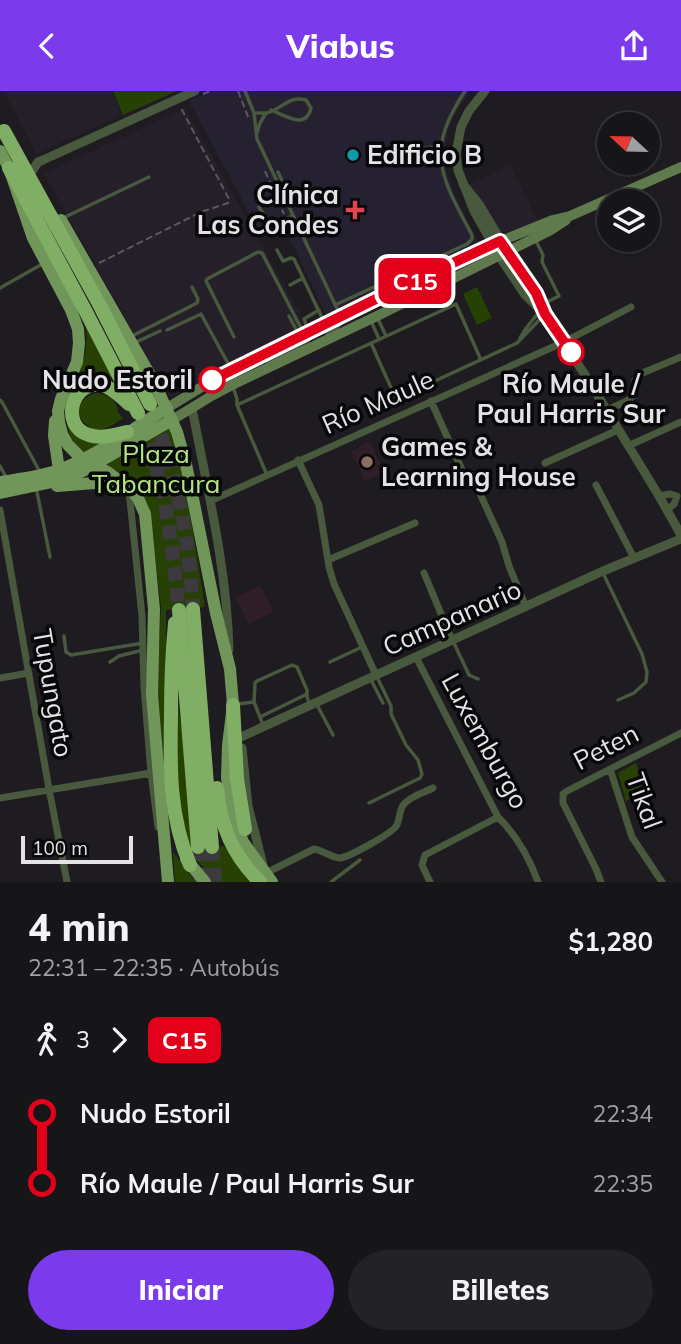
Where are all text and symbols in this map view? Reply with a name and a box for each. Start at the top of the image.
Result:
text: Viabus [286,26,395,66]
icon: back [28,27,66,65]
icon: share [615,27,653,65]
north arrow [597,112,660,175]
map controls [597,112,660,252]
place label: Edificio B [367,138,482,171]
marker: Edificio B [345,147,361,163]
place label: Clínica Las Condes [197,178,339,241]
button: layers [597,189,660,252]
marker: Clínica Las Condes [345,200,365,220]
line badge: C15 [375,258,455,304]
text: C15 [392,266,438,296]
marker: Río Maule / Paul Harris Sur [558,339,584,365]
street label: Río Maule [317,362,439,441]
place label: Nudo Estoril [42,363,193,396]
marker: Nudo Estoril [199,367,225,393]
place label: Río Maule / Paul Harris Sur [477,367,666,430]
place label: Games & Learning House [381,430,576,493]
park label: Plaza Tabancura [92,437,220,500]
marker: Games & Learning House [359,454,375,470]
street label: Campanario [377,572,526,663]
street label: Tupungato [26,626,81,760]
street label: Luxemburgo [435,667,536,814]
street label: Peten [568,716,644,777]
street label: Tikal [619,768,670,833]
scale bar [21,833,133,865]
text: 100 m [32,836,88,860]
text: 4 min [28,903,130,951]
text: $1,280 [569,925,653,958]
text: 22:31 – 22:35 · Autobús [28,953,280,982]
icon: walk [28,1021,66,1059]
icon: forward [100,1021,138,1059]
text: 3 [76,1025,90,1054]
text: C15 [162,1025,207,1055]
text: Nudo Estoril [80,1097,231,1130]
text: 22:34 [593,1099,653,1128]
text: Río Maule / Paul Harris Sur [80,1167,414,1200]
text: 22:35 [593,1169,653,1198]
button: Iniciar [28,1250,334,1330]
button: Billetes [348,1250,653,1330]

